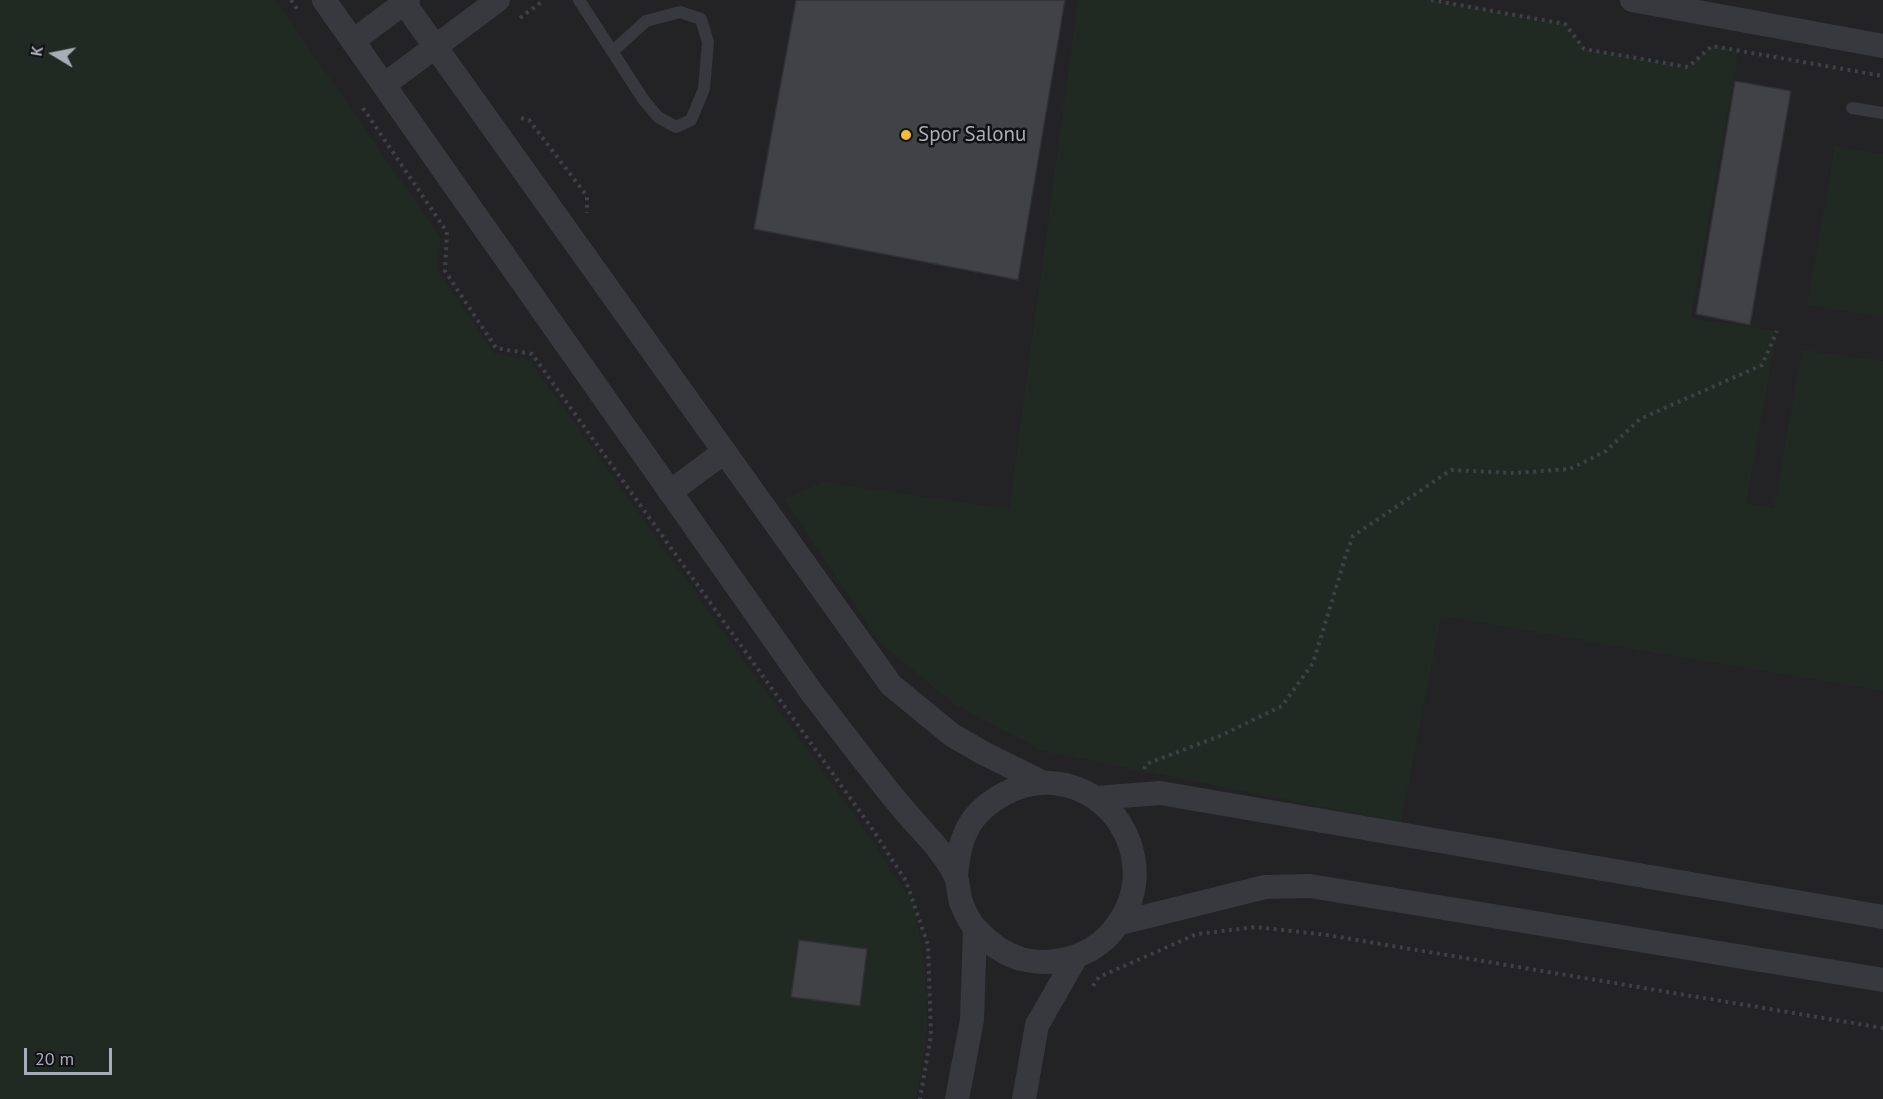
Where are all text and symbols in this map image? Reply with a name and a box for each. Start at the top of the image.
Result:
north arrow [24,24,84,84]
text: K [26,44,47,58]
place label: Spor Salonu [918,122,1026,148]
marker: Spor Salonu [899,128,913,142]
scale bar [27,1036,116,1074]
text: 20 m [35,1047,74,1070]

